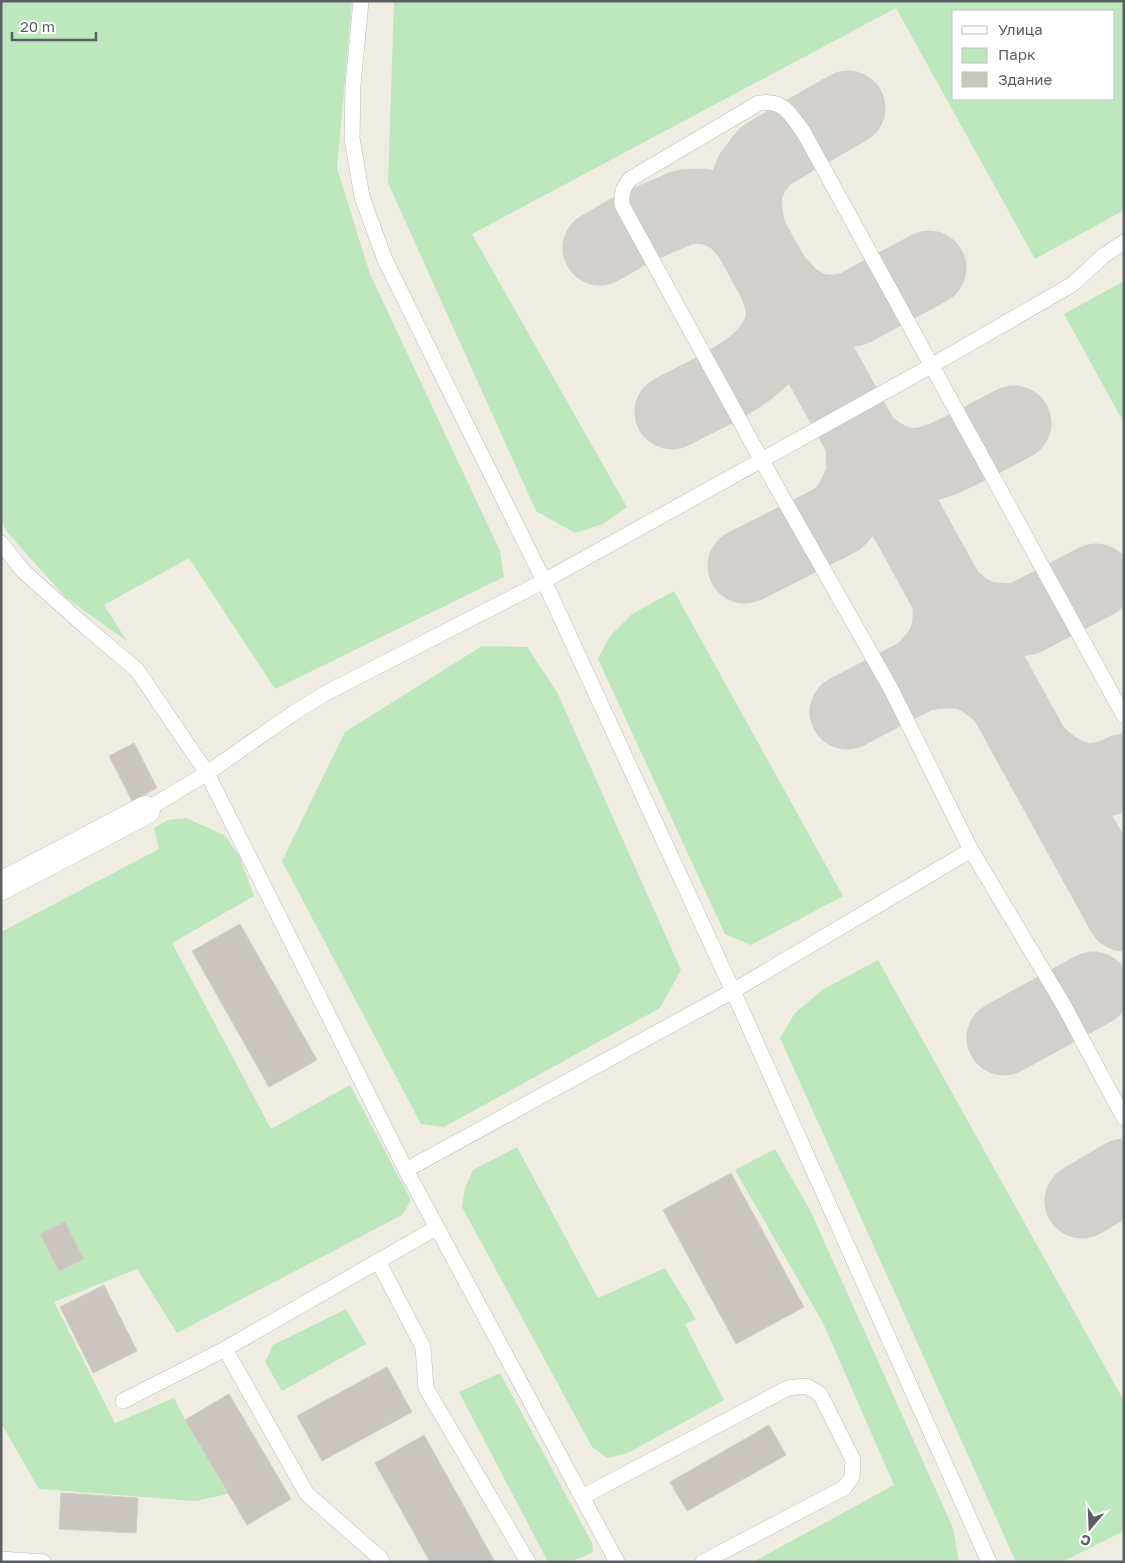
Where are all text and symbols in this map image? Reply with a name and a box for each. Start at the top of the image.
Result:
scale bar [12,10,96,42]
legend [952,10,1115,100]
text: 20 m [20,17,55,35]
text: Улица [998,20,1043,38]
text: Парк [998,45,1036,63]
text: Здание [998,70,1052,88]
north arrow [1065,1503,1115,1553]
text: С [1078,1531,1093,1550]

